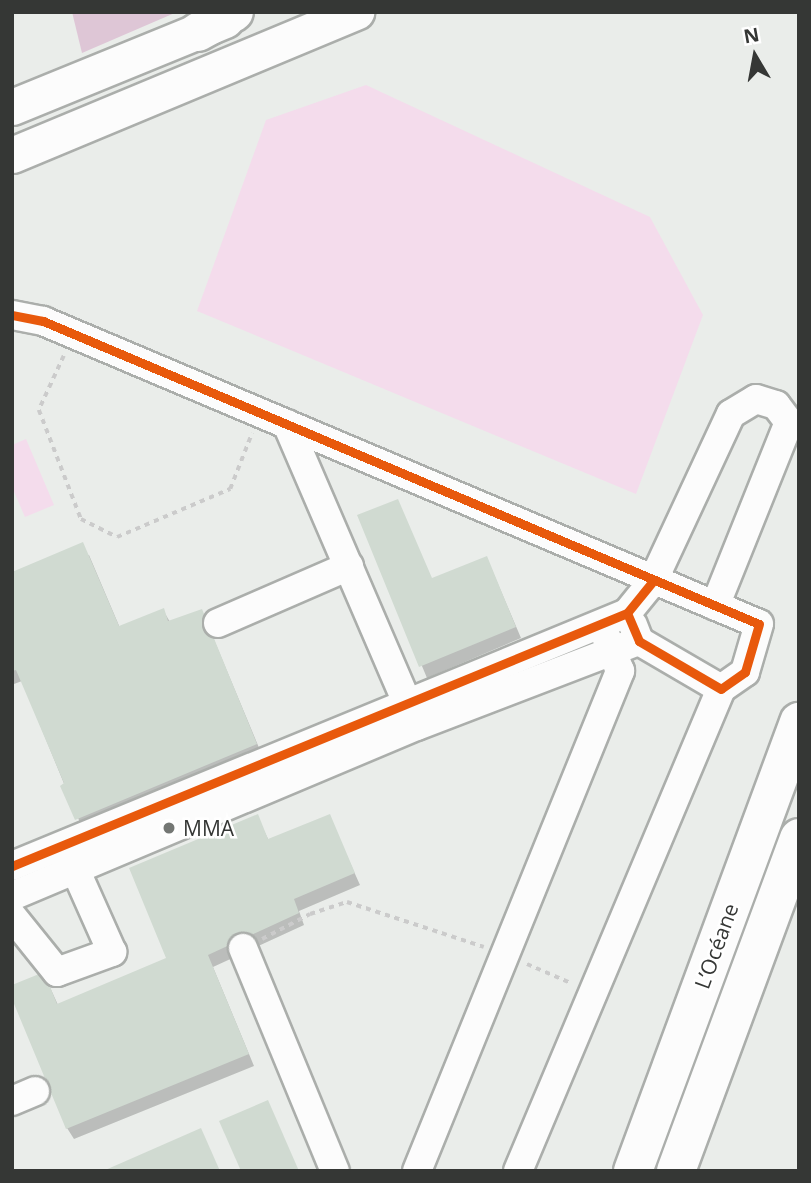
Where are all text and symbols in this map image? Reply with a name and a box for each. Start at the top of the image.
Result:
north arrow [720,21,790,91]
text: N [741,21,761,49]
place label: MMA [183,815,234,841]
marker: MMA [161,820,177,836]
street label: L’Océane [689,900,743,992]

